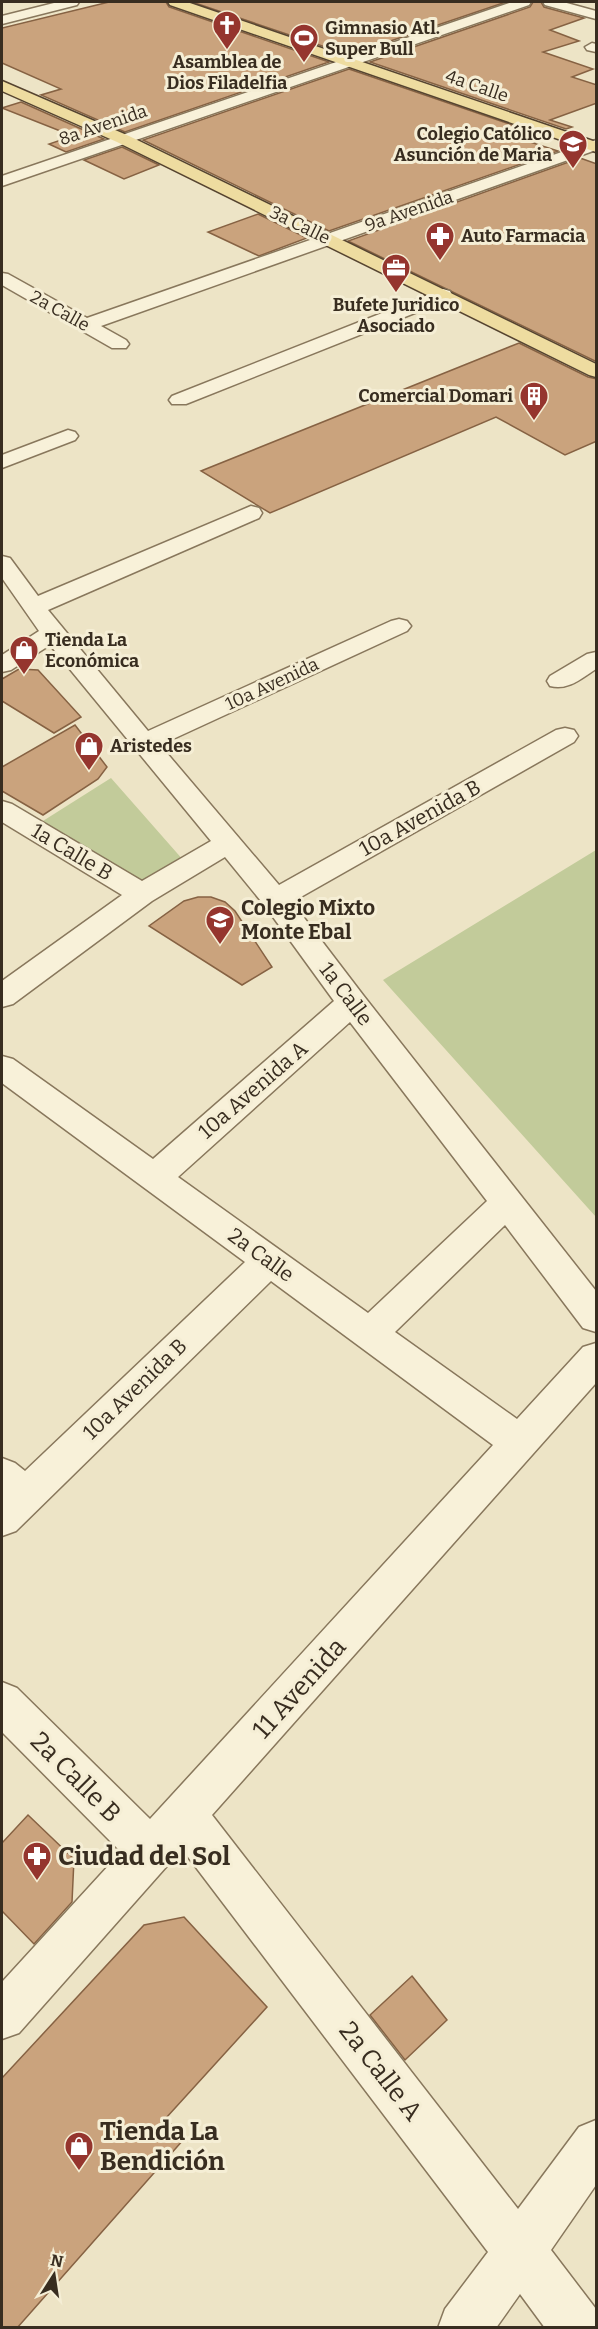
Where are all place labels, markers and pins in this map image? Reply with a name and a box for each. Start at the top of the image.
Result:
church icon: Asamblea de Dios Filadelfia [211,9,243,51]
place label: Gimnasio Atl. Super Bull [325,17,440,60]
sports icon: Gimnasio Atl. Super Bull [288,22,320,64]
place label: Asamblea de Dios Filadelfia [167,51,287,94]
place label: Colegio Católico Asunción de Maria [394,123,552,166]
school or university icon: Colegio Católico Asunción de Maria [557,128,589,170]
pharmacy icon: Auto Farmacia [424,220,456,262]
place label: Auto Farmacia [461,225,585,247]
office icon: Bufete Juridico Asociado [380,252,412,294]
place label: Bufete Juridico Asociado [333,294,459,337]
building icon: Comercial Domari [518,380,550,422]
place label: Comercial Domari [358,385,513,407]
place label: Tienda La Económica [45,629,139,672]
shop icon: Tienda La Económica [8,634,40,676]
shop icon: Aristedes [73,730,105,772]
place label: Aristedes [110,735,192,757]
place label: Colegio Mixto Monte Ebal [241,895,375,945]
school or university icon: Colegio Mixto Monte Ebal [204,904,236,946]
pharmacy icon: Ciudad del Sol [21,1840,53,1882]
place label: Ciudad del Sol [58,1841,230,1872]
place label: Tienda La Bendición [100,2116,225,2177]
shop icon: Tienda La Bendición [63,2130,95,2172]

